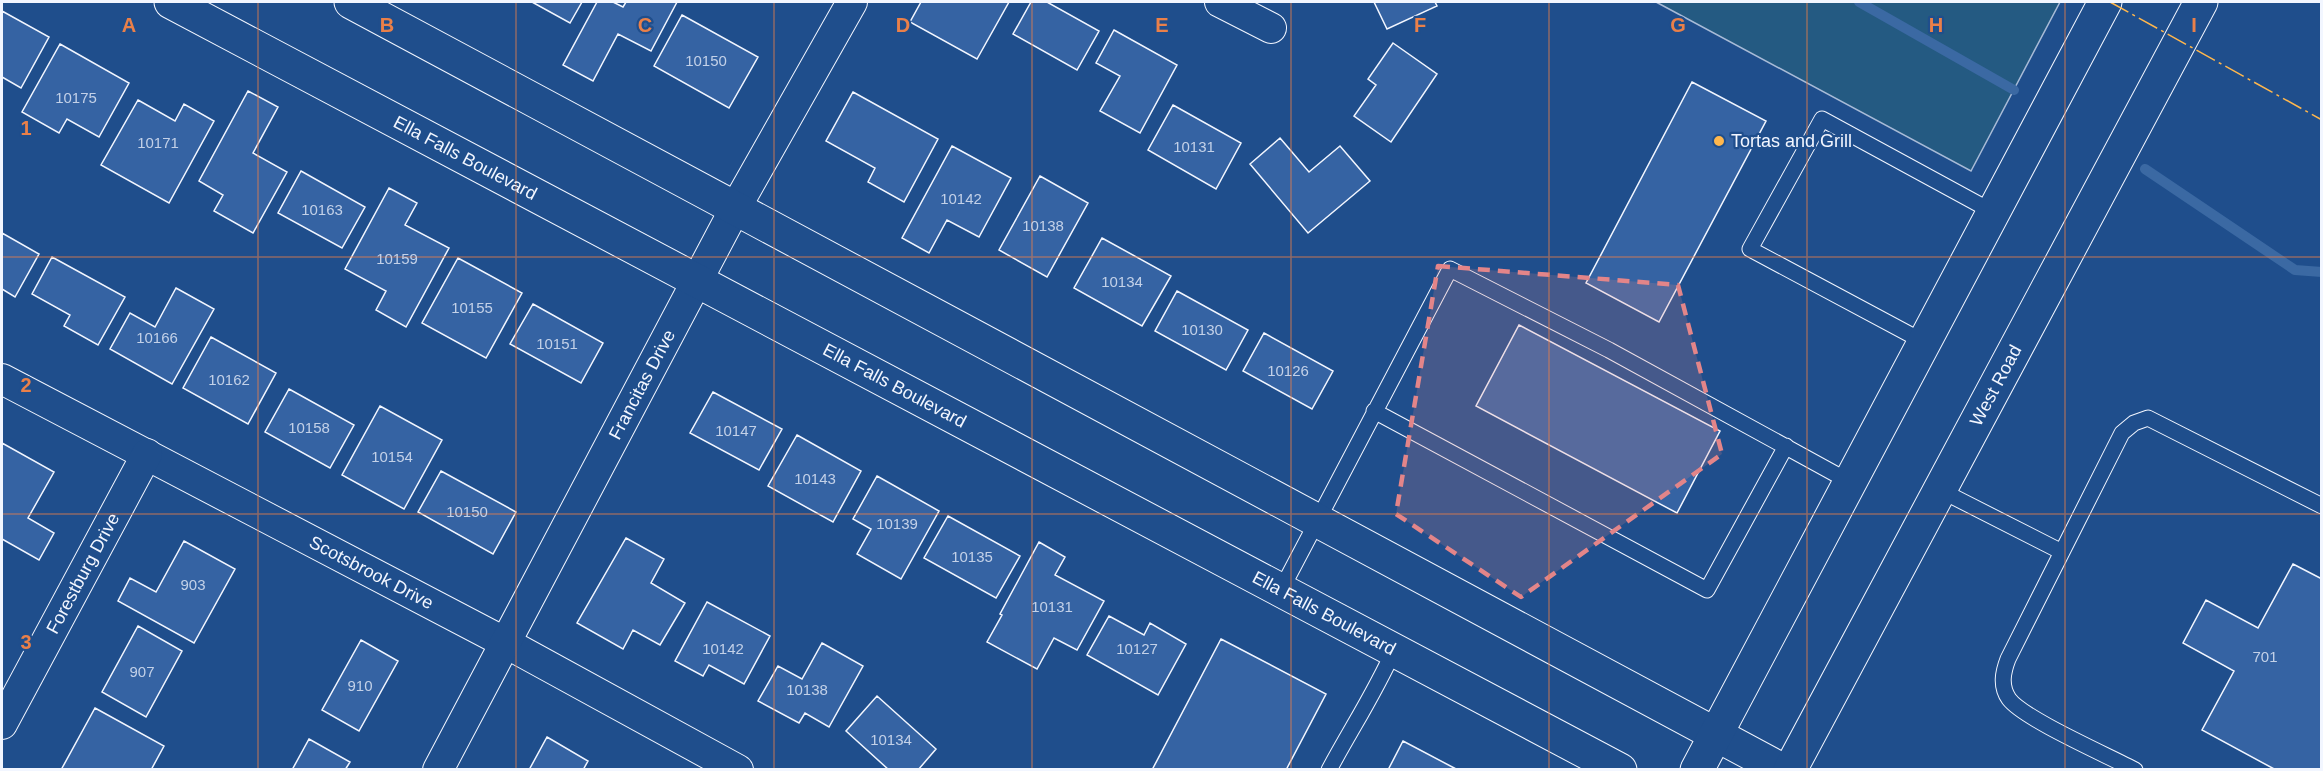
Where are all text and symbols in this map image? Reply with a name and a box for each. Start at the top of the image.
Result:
text: A [122,14,136,36]
text: B [380,14,394,36]
text: C [638,14,652,36]
text: D [896,14,910,36]
text: E [1155,14,1169,36]
text: F [1414,14,1426,36]
text: G [1670,14,1686,36]
text: H [1929,14,1943,36]
text: I [2191,14,2197,36]
house number: 10150 [685,52,727,69]
house number: 10175 [55,89,97,106]
street label: Ella Falls Boulevard [390,112,540,204]
text: 1 [20,117,32,139]
place label: Tortas and Grill [1731,131,1852,151]
house number: 10171 [137,134,179,151]
marker: Tortas and Grill [1712,134,1726,148]
house number: 10131 [1173,138,1215,155]
house number: 10142 [940,190,982,207]
house number: 10163 [301,201,343,218]
house number: 10138 [1022,217,1064,234]
house number: 10159 [376,250,418,267]
house number: 10134 [1101,273,1143,290]
house number: 10155 [451,299,493,316]
house number: 10130 [1181,321,1223,338]
street label: Francitas Drive [605,326,679,443]
house number: 10166 [136,329,178,346]
house number: 10151 [536,335,578,352]
street label: Ella Falls Boulevard [820,339,970,432]
street label: West Road [1966,342,2025,429]
house number: 10126 [1267,362,1309,379]
house number: 10162 [208,371,250,388]
text: 2 [20,374,32,396]
house number: 10158 [288,419,330,436]
house number: 10147 [715,422,757,439]
house number: 10154 [371,448,413,465]
house number: 10143 [794,470,836,487]
house number: 10150 [446,503,488,520]
street label: Forestburg Drive [42,510,123,637]
house number: 10139 [876,515,918,532]
street label: Scotsbrook Drive [306,532,437,613]
house number: 10135 [951,548,993,565]
street label: Ella Falls Boulevard [1249,567,1399,659]
house number: 903 [180,576,206,593]
house number: 10131 [1031,598,1073,615]
text: 3 [20,631,32,653]
house number: 10142 [702,640,744,657]
house number: 10127 [1116,640,1158,657]
house number: 701 [2252,648,2278,665]
house number: 907 [129,663,155,680]
house number: 910 [347,677,373,694]
house number: 10138 [786,681,828,698]
house number: 10134 [870,731,912,748]

